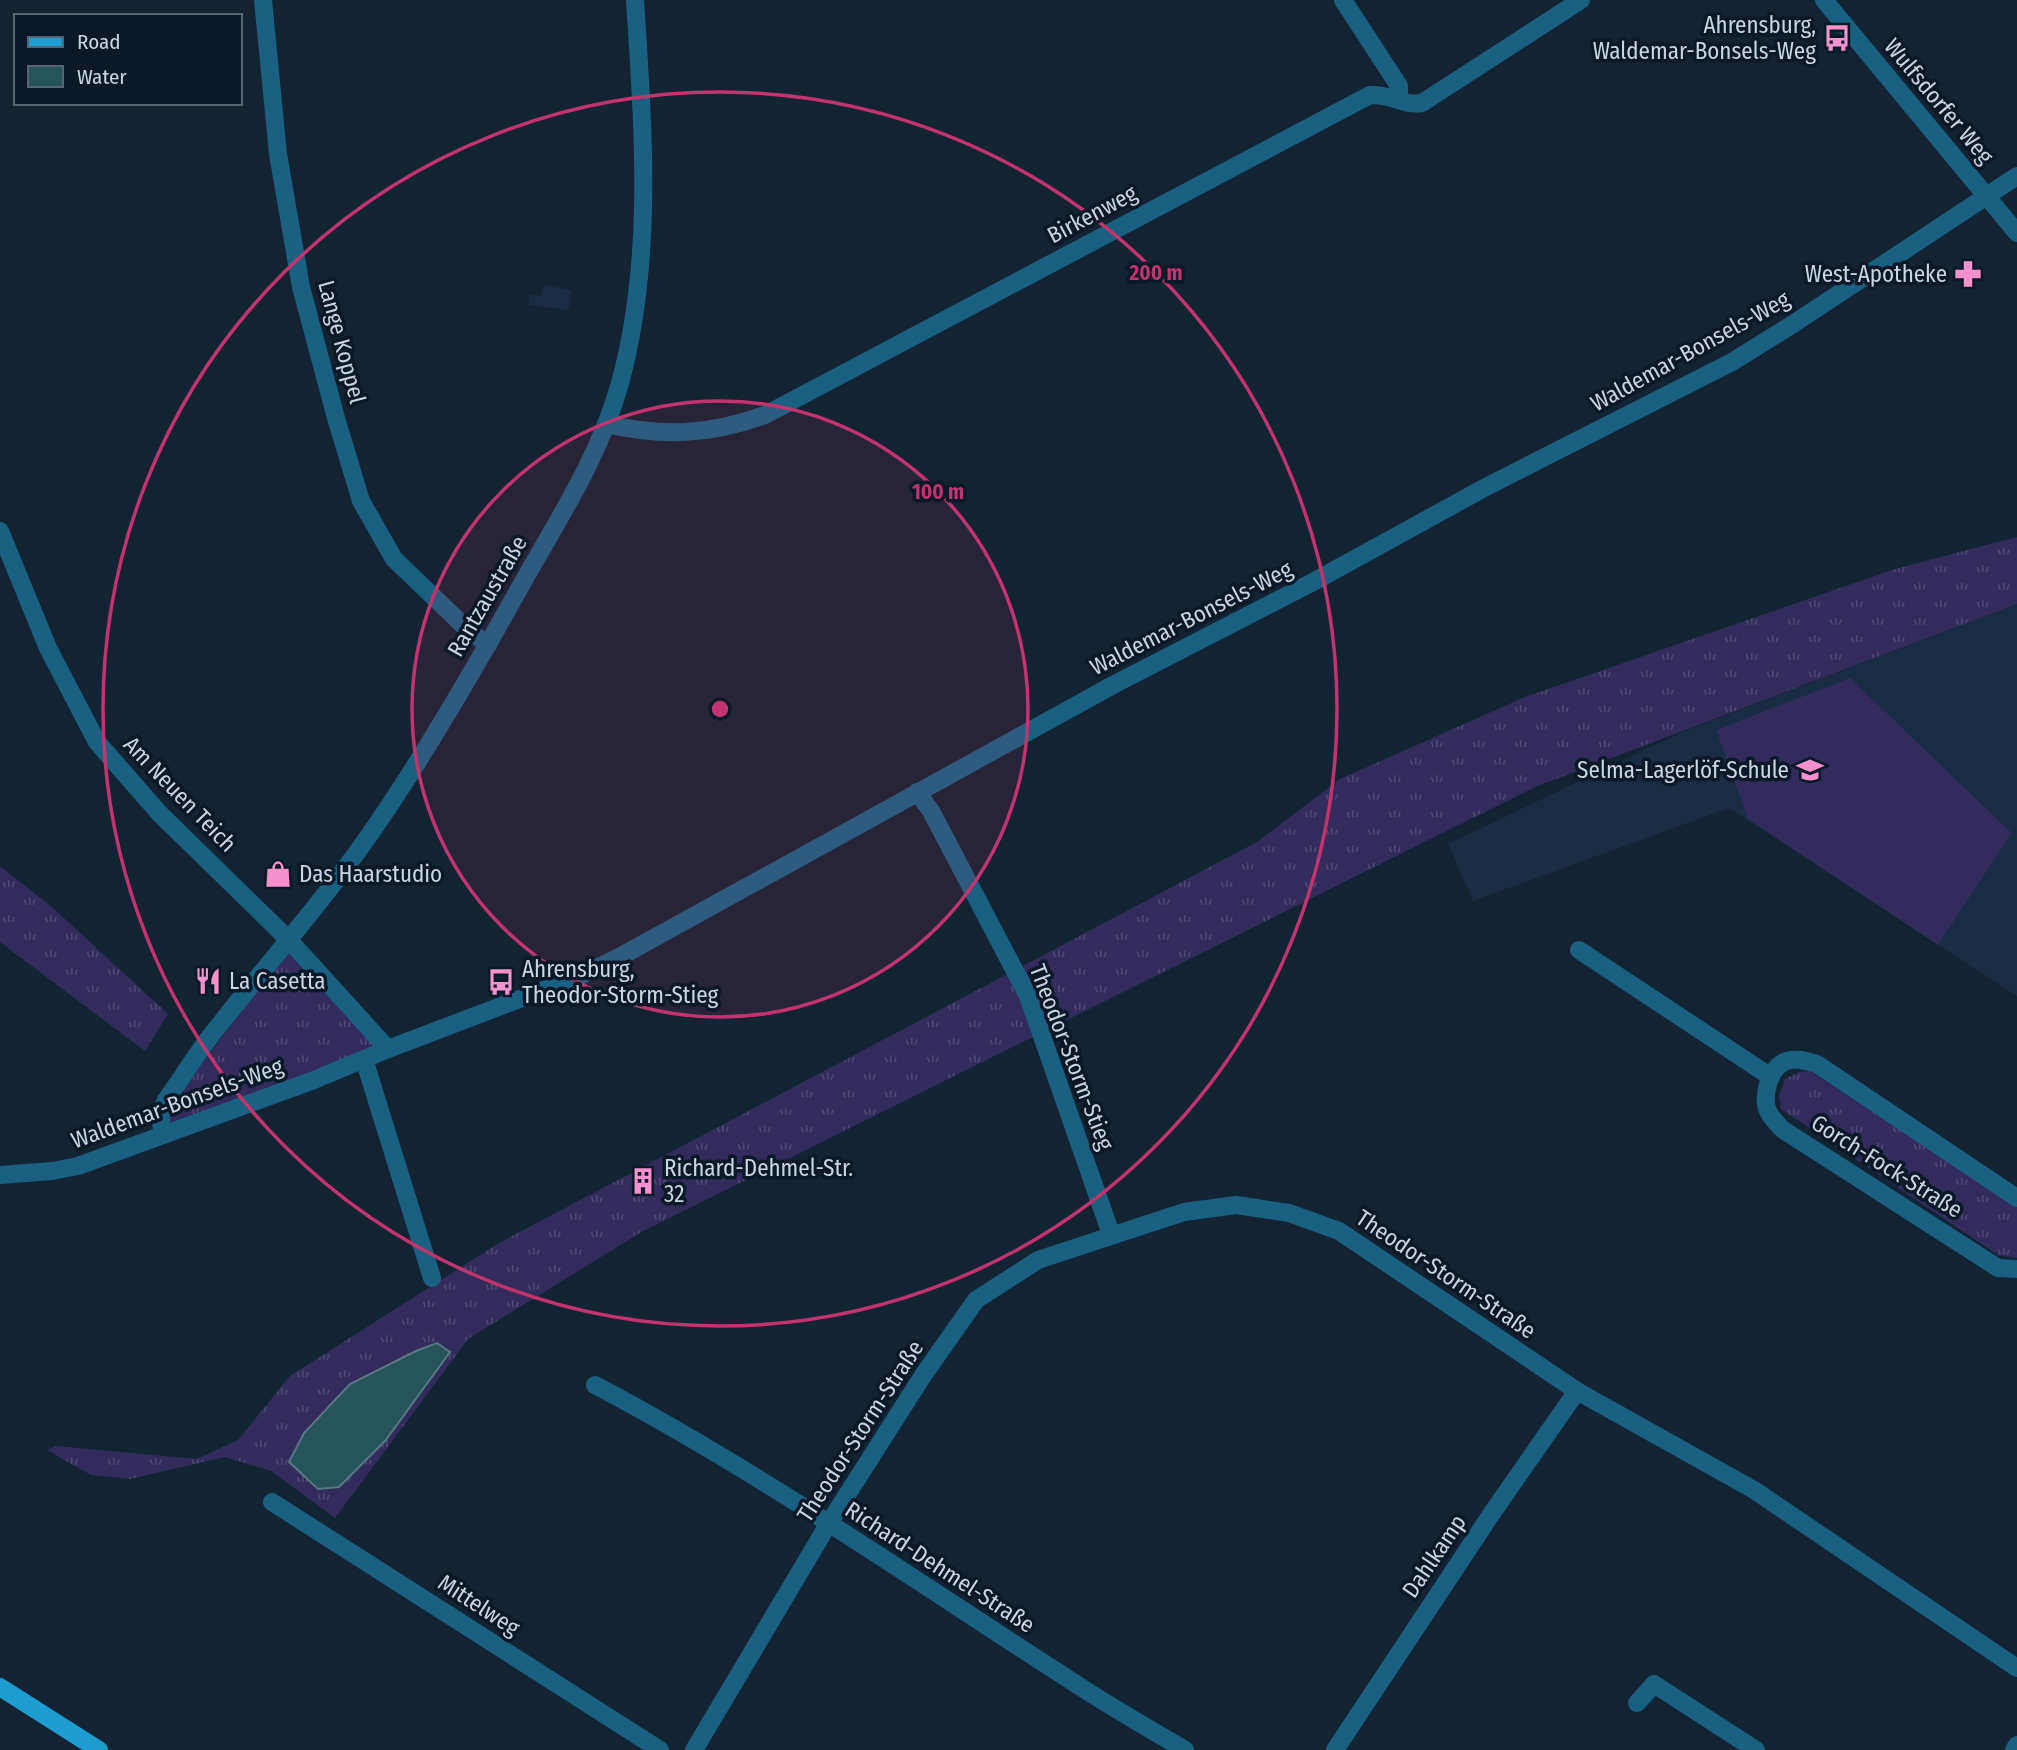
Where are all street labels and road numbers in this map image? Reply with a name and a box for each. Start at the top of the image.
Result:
street label: Wulfsdorfer Weg [1878,33,2000,170]
street label: Birkenweg [1042,179,1142,249]
street label: Lange Koppel [312,277,372,407]
street label: Waldemar-Bonsels-Weg [1586,285,1795,417]
street label: Rantzaustraße [441,531,533,661]
street label: Waldemar-Bonsels-Weg [1085,555,1297,681]
street label: Am Neuen Teich [118,730,242,858]
street label: Theodor-Storm-Stieg [1024,960,1120,1154]
street label: Waldemar-Bonsels-Weg [67,1052,287,1154]
street label: Gorch-Fock-Straße [1806,1108,1968,1224]
street label: Theodor-Storm-Straße [1351,1203,1541,1345]
street label: Theodor-Storm-Straße [791,1335,929,1527]
street label: Richard-Dehmel-Straße [840,1495,1040,1639]
street label: Dahlkamp [1396,1509,1472,1603]
street label: Mittelweg [433,1568,525,1642]

